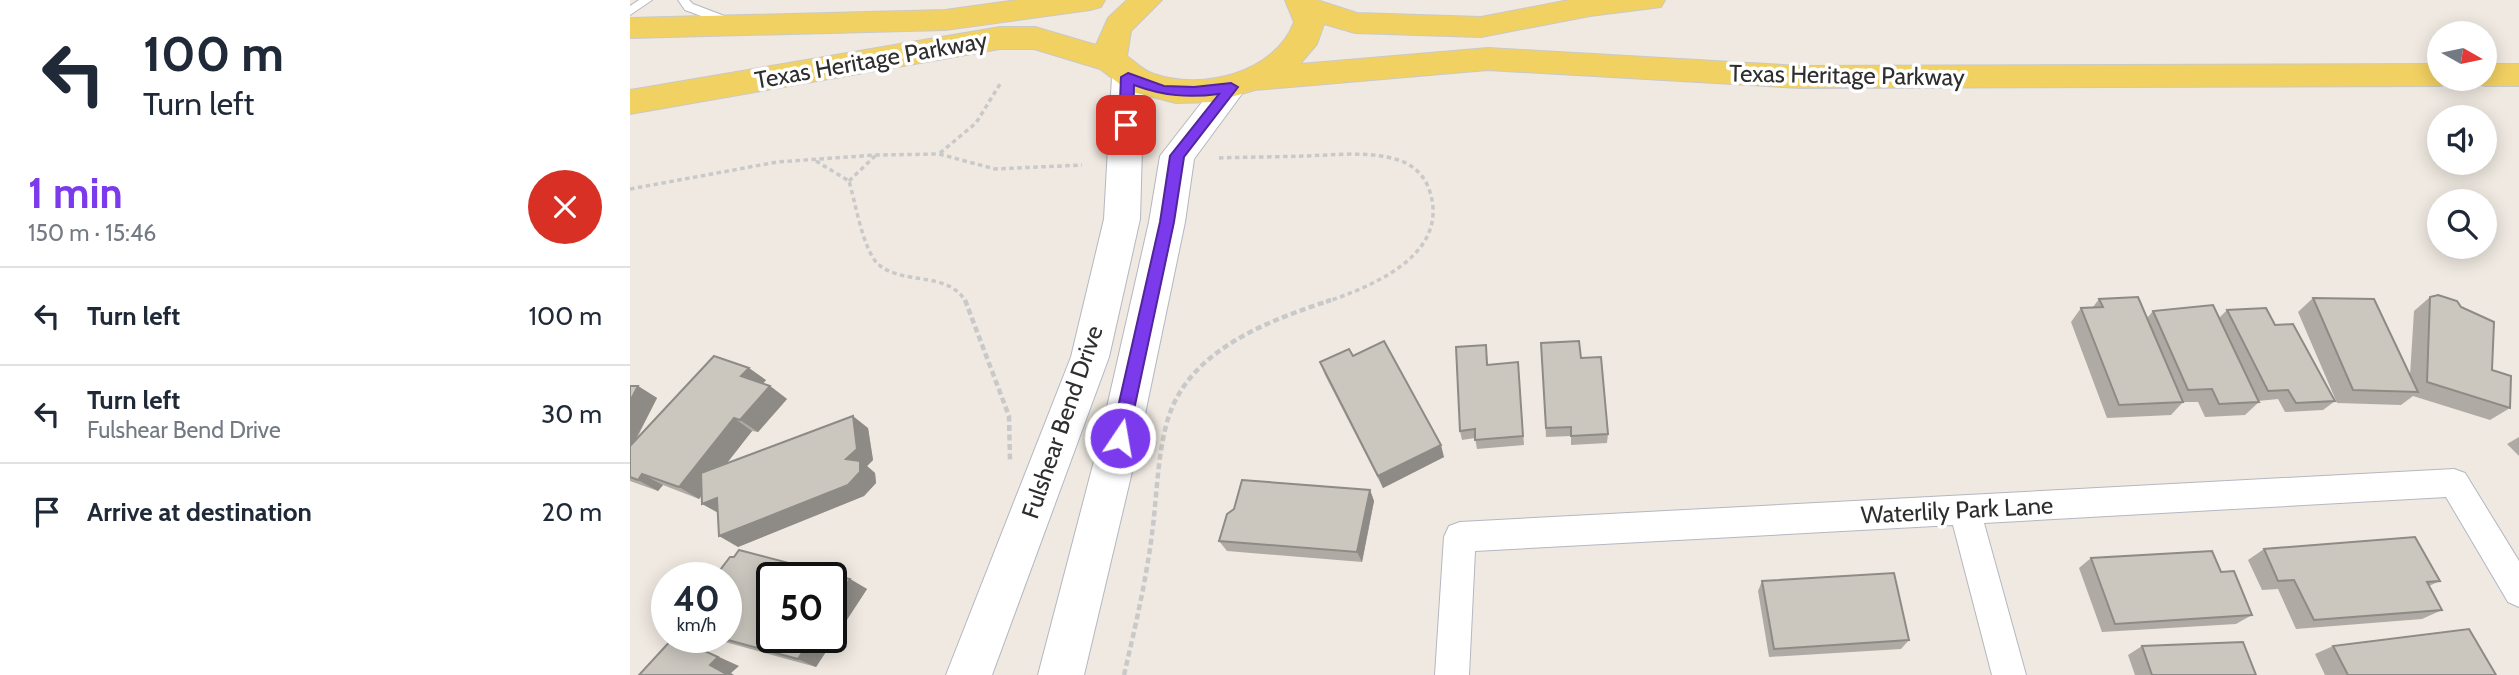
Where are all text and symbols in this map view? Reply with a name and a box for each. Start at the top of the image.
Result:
north arrow [2427,21,2497,91]
map controls [2427,21,2497,259]
text: 100 m [143,24,284,83]
street label: Texas Heritage Parkway [752,25,990,95]
icon: left [28,28,119,119]
street label: Texas Heritage Parkway [1729,58,1965,92]
text: Turn left [143,84,254,123]
pin [1096,95,1156,155]
button: sound [2427,105,2497,175]
icon: arrive [1107,106,1145,144]
text: 1 min [28,167,123,219]
button: close [528,170,602,244]
button: search [2427,189,2497,259]
text: 150 m · 15:46 [28,219,156,247]
icon: left [28,297,66,335]
text: Turn left [87,300,180,332]
text: 100 m [529,300,602,332]
street label: Fulshear Bend Drive [1015,322,1109,522]
text: Turn left [87,384,180,416]
icon: left [28,395,66,433]
text: 30 m [541,398,602,430]
position arrow [1083,401,1157,475]
text: Fulshear Bend Drive [87,416,281,444]
street label: Waterlily Park Lane [1860,490,2054,530]
icon: arrive [28,493,66,531]
text: Arrive at destination [87,496,312,528]
text: 20 m [542,496,602,528]
speed limit sign: 50 [756,562,847,653]
text: 40 [673,577,720,620]
text: km/h [677,614,716,636]

